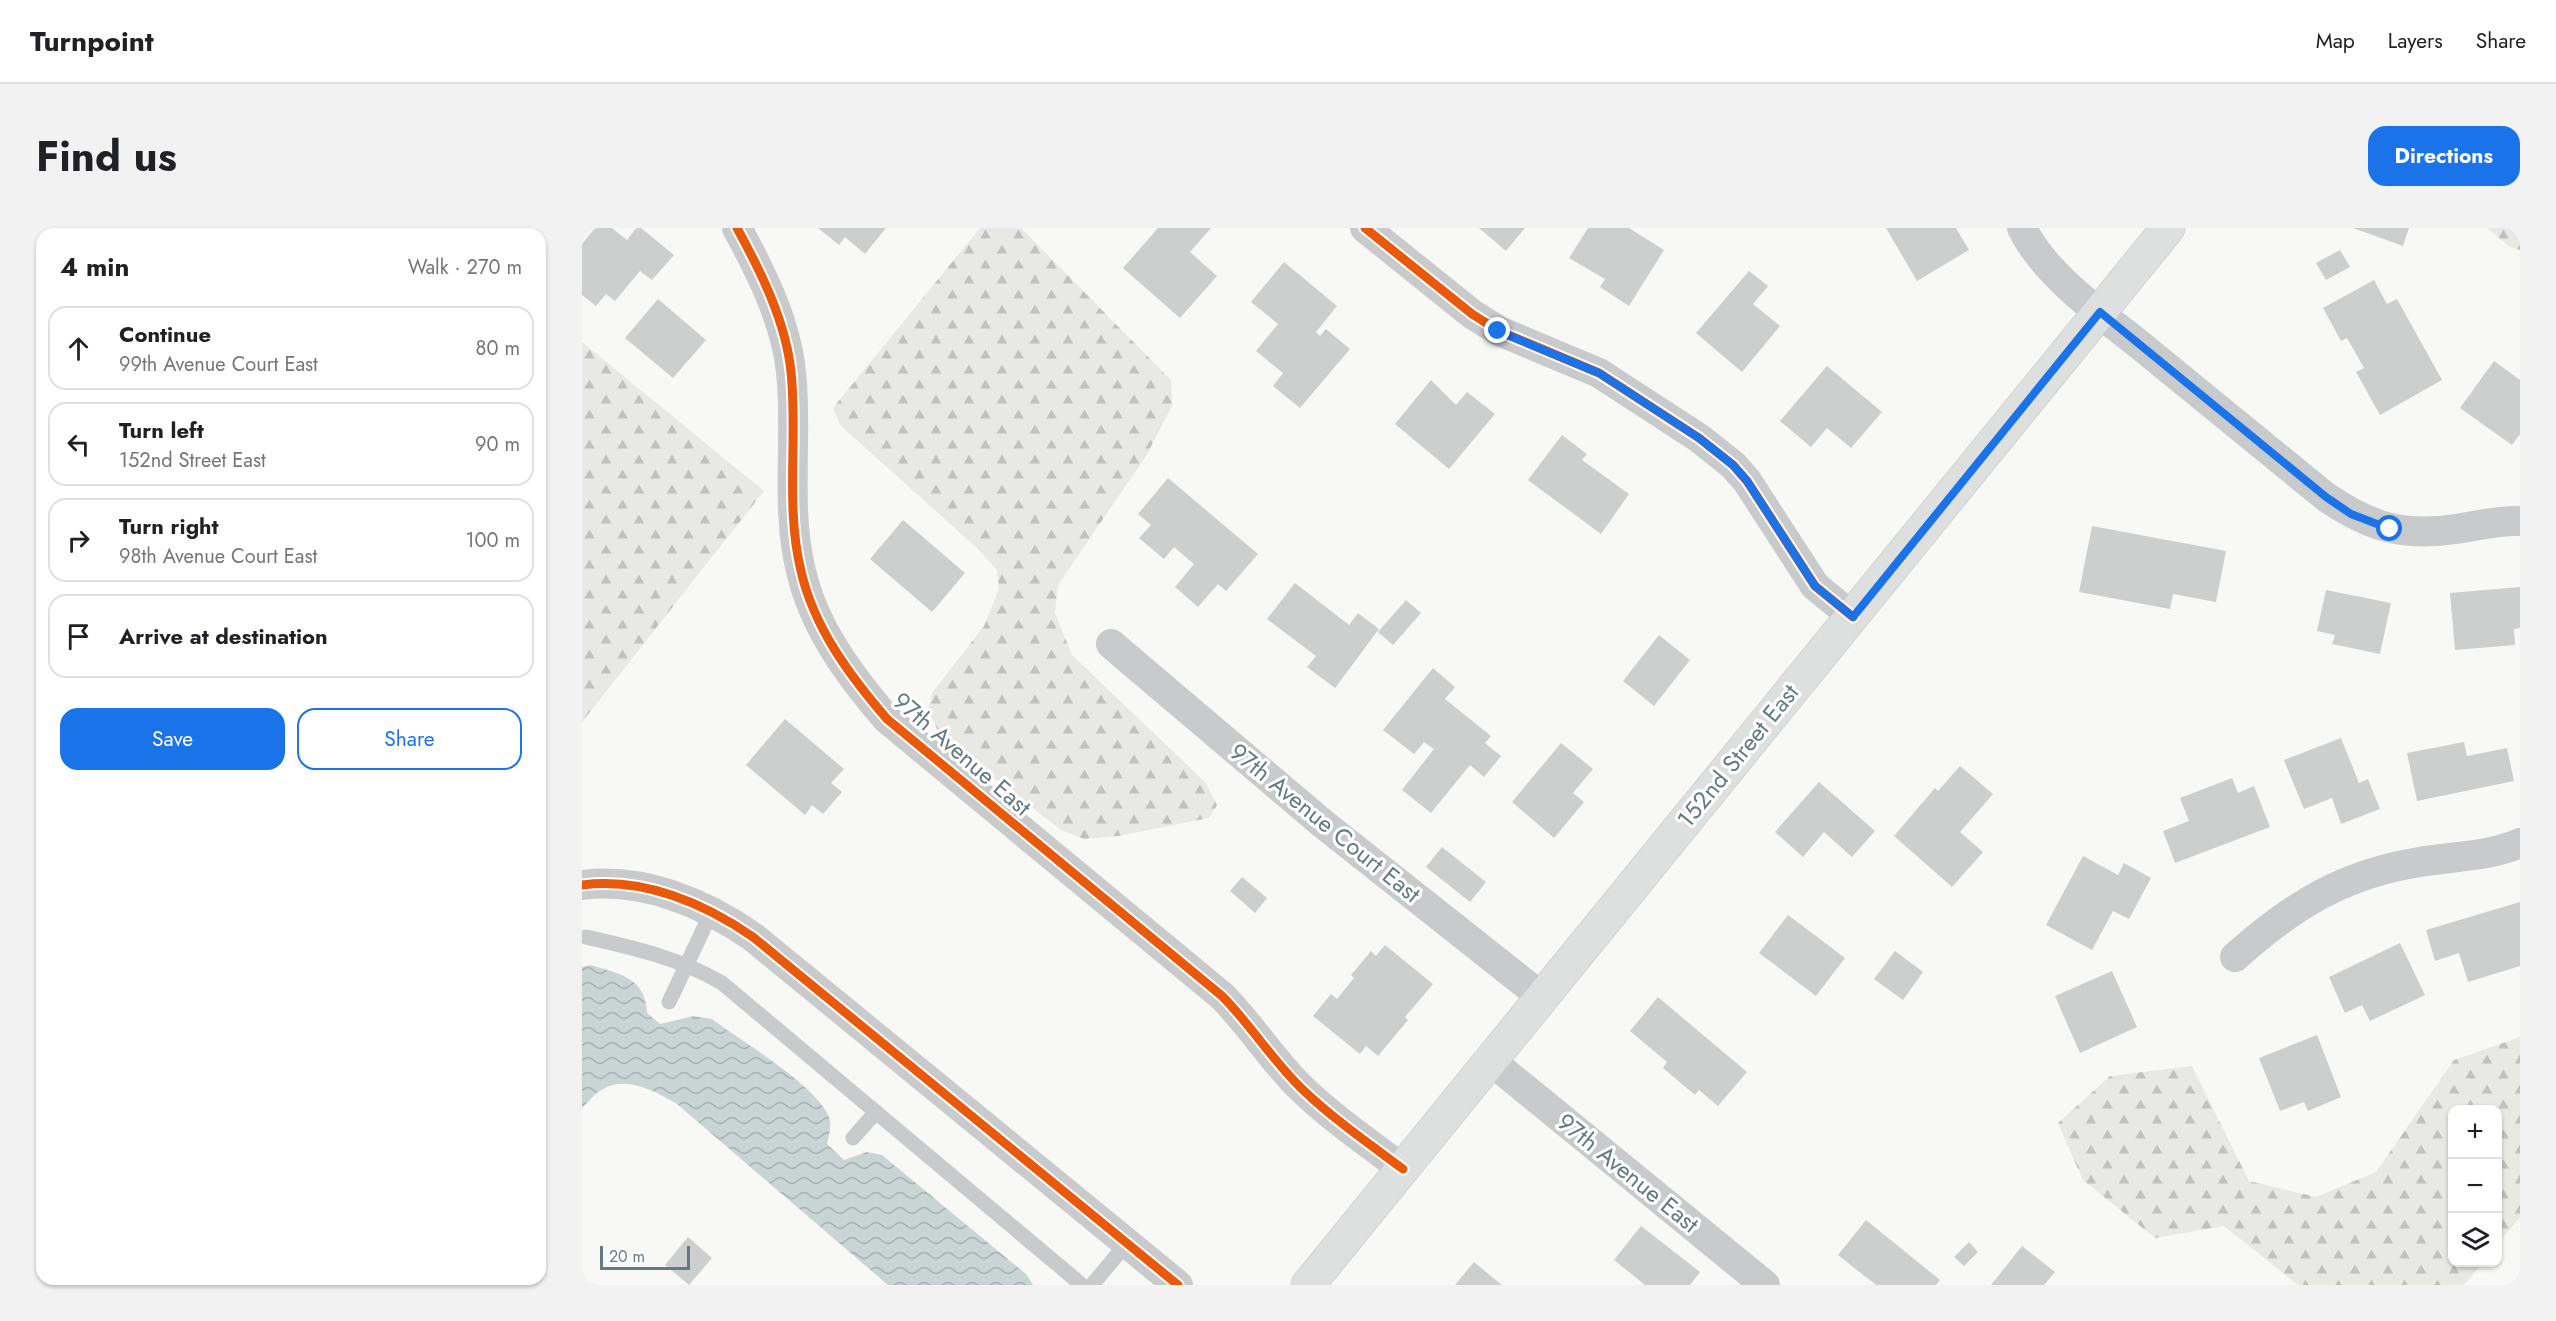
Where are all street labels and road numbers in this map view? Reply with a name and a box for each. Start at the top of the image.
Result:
street label: 152nd Street East [1669,676,1807,835]
street label: 97th Avenue East [885,684,1039,824]
street label: 97th Avenue Court East [1222,735,1428,911]
street label: 97th Avenue East [1550,1104,1707,1241]

